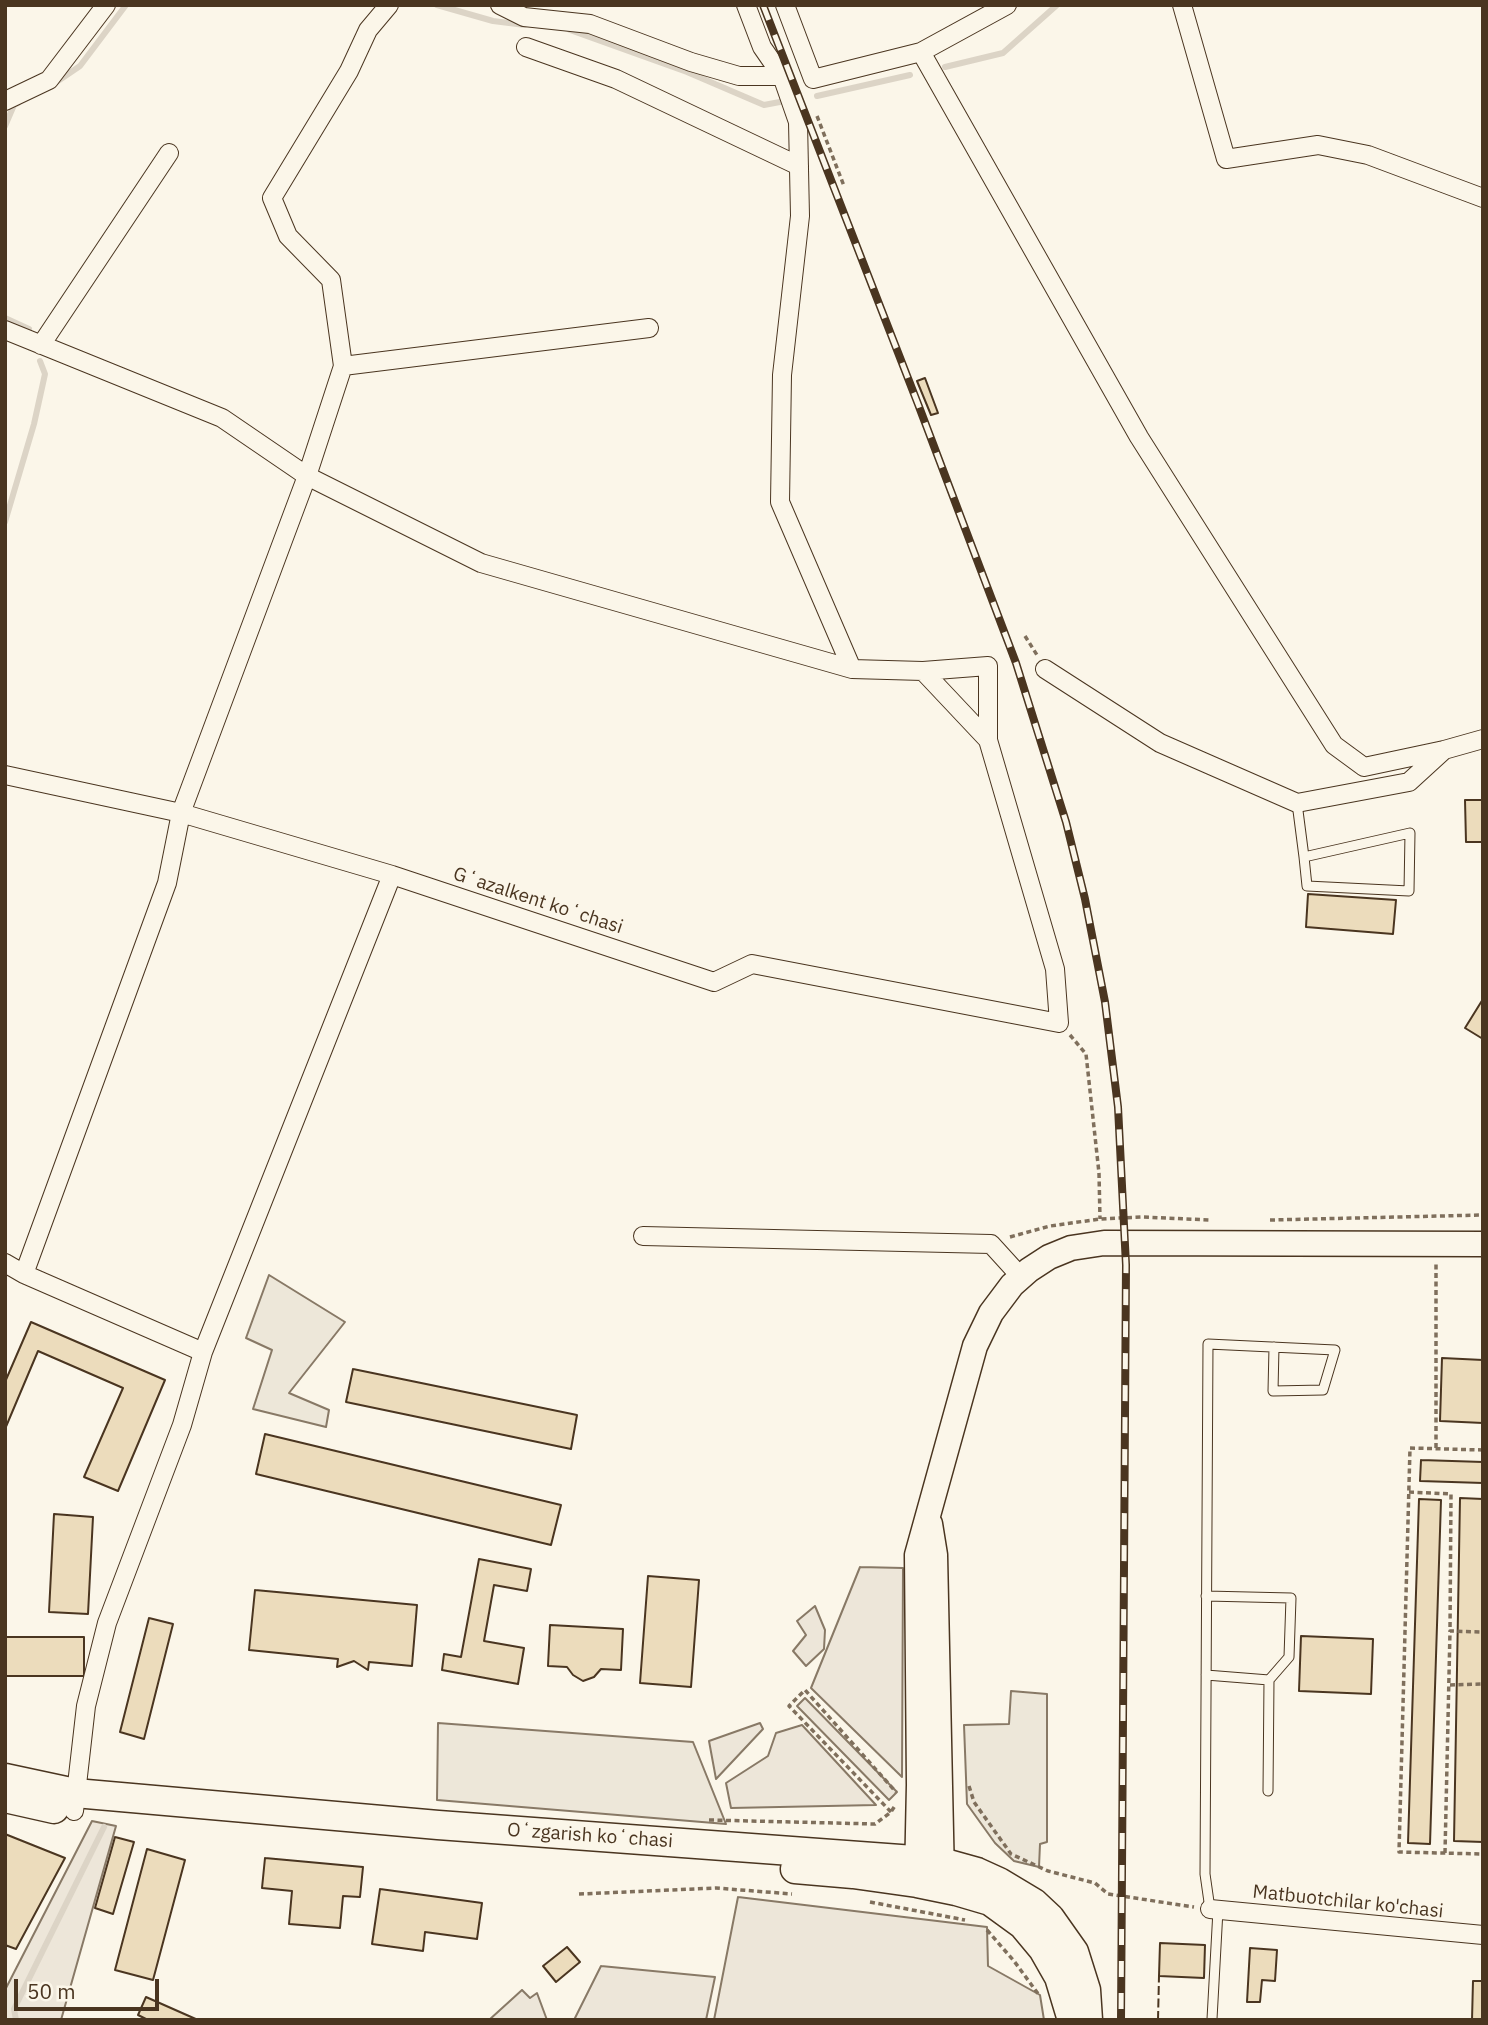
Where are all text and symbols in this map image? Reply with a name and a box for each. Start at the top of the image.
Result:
street label: Gʻazalkent koʻchasi [450,863,626,939]
street label: Oʻzgarish koʻchasi [506,1819,674,1853]
street label: Matbuotchilar ko'chasi [1251,1881,1445,1923]
scale bar [18,1966,163,2010]
text: 50 m [27,1977,76,2005]

